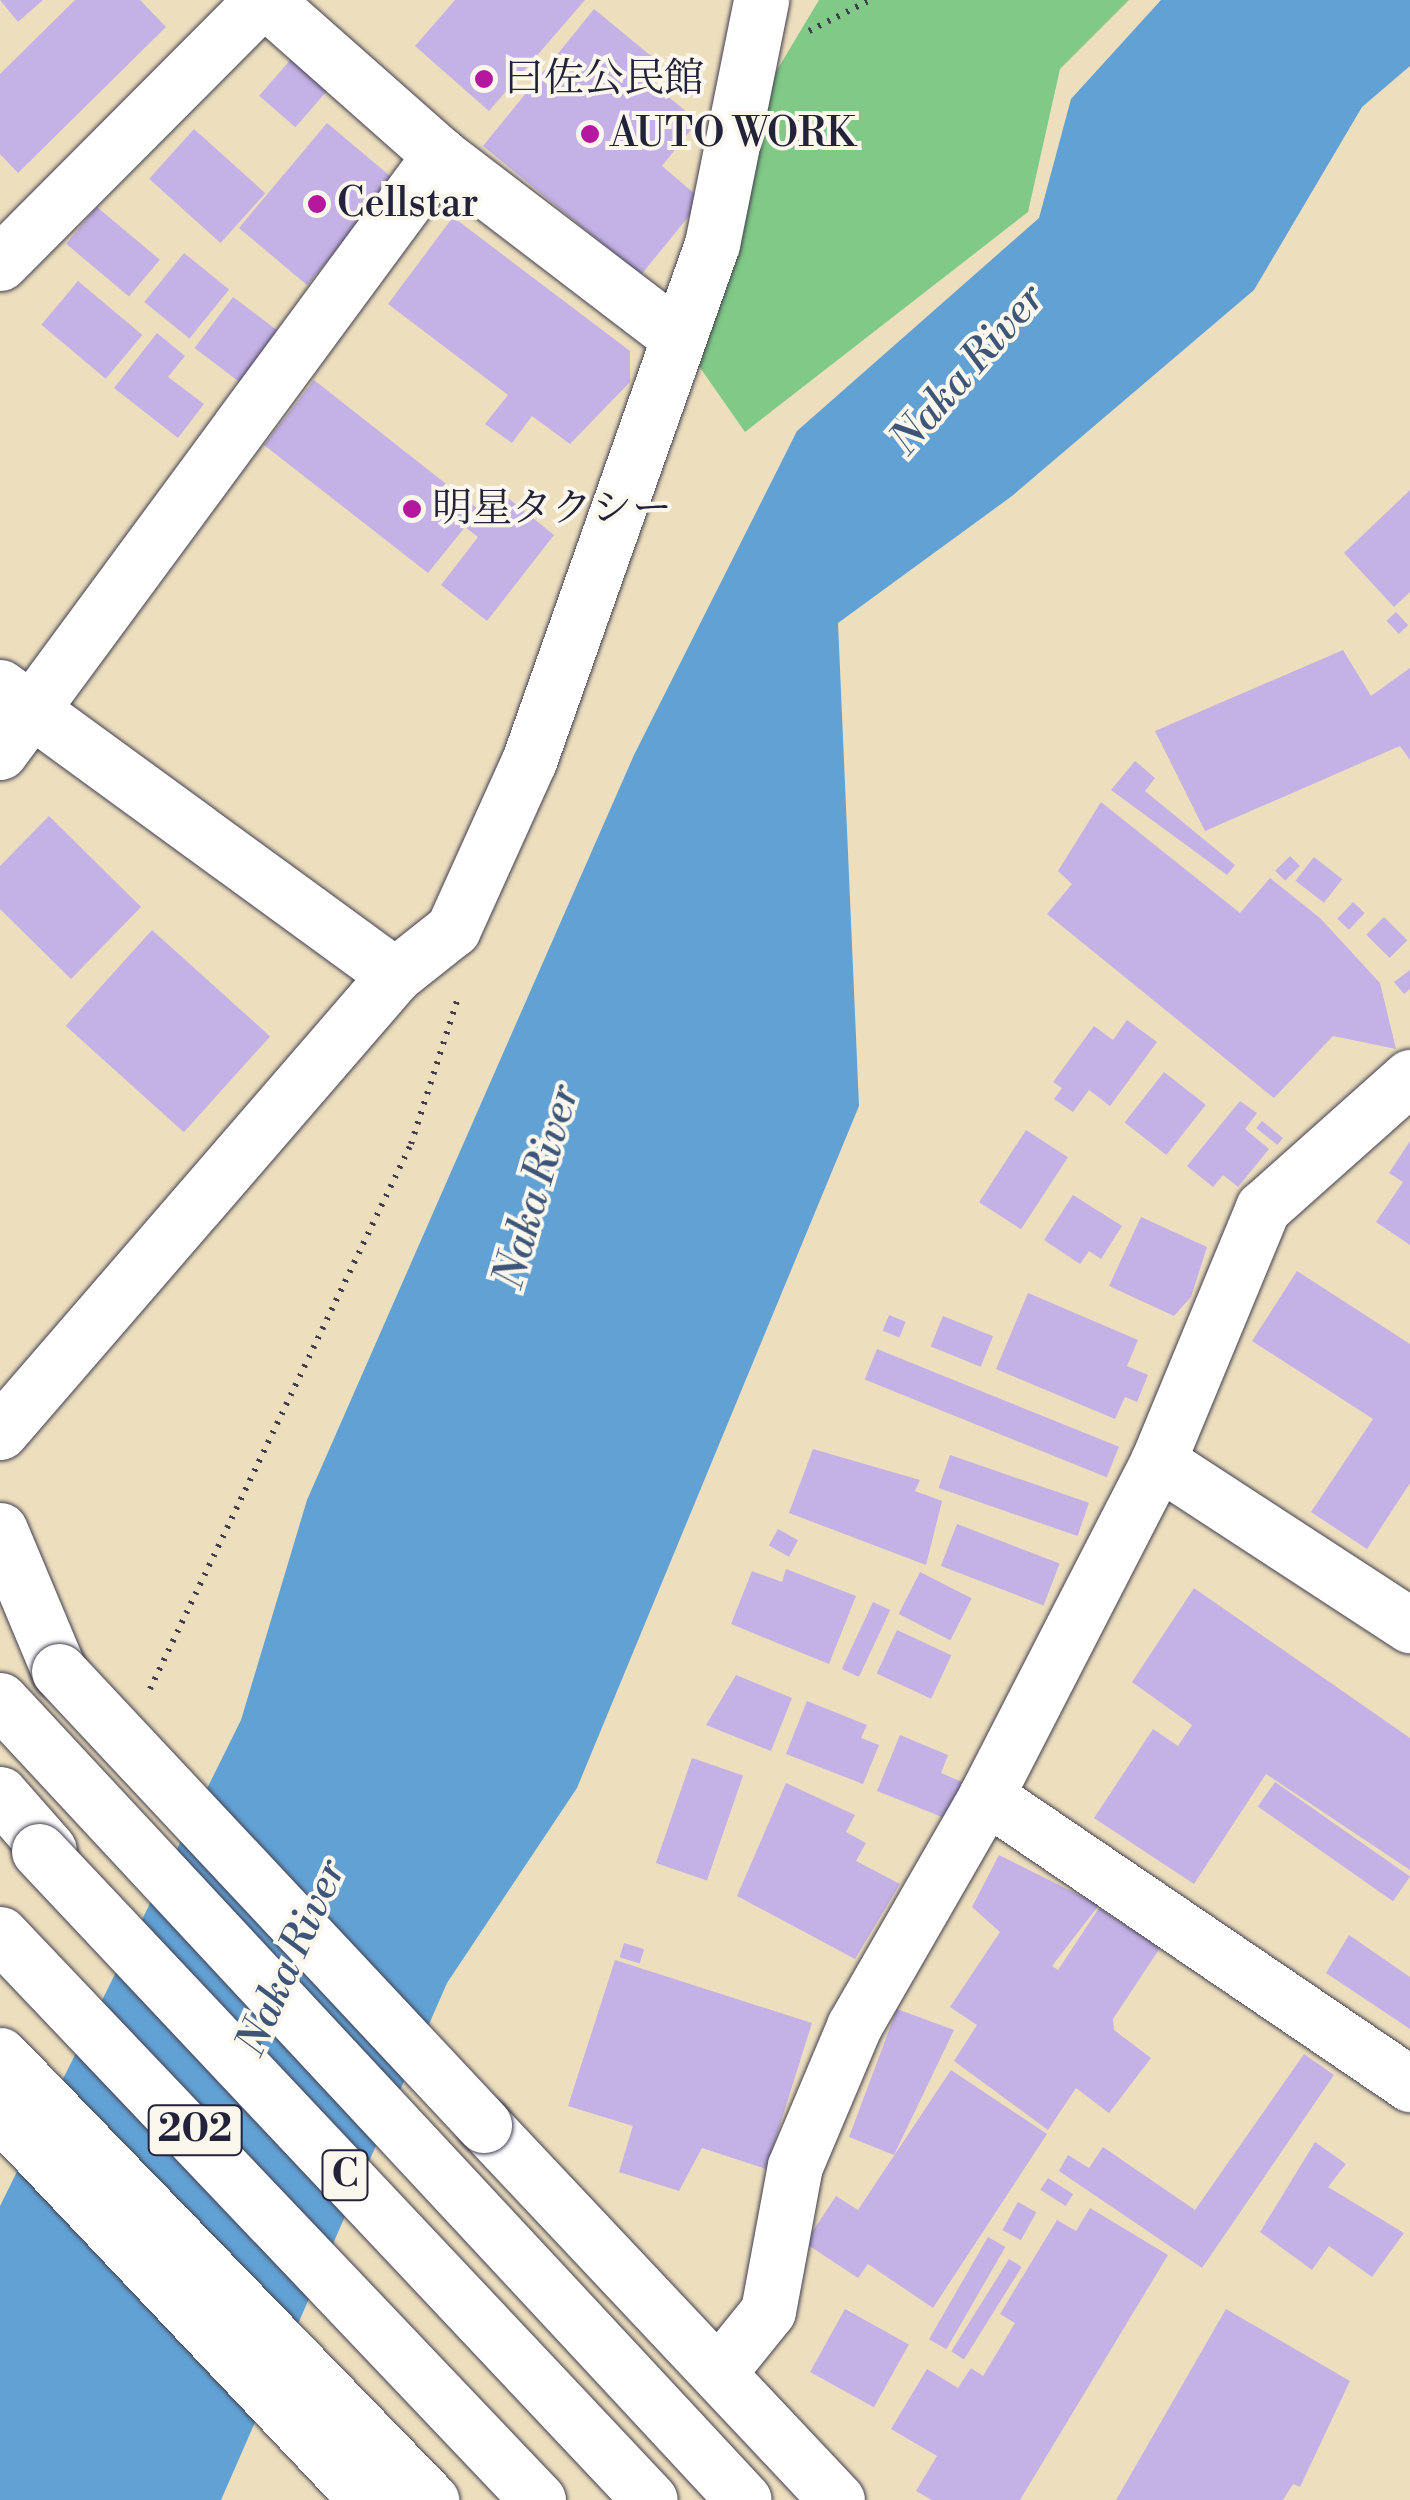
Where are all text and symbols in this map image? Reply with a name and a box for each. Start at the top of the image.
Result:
place label: 曰佐公民館 [504,55,704,103]
marker: 曰佐公民館 [473,68,495,90]
place label: AUTO WORK [610,110,855,158]
marker: AUTO WORK [579,123,601,145]
place label: Cellstar [337,180,479,228]
marker: Cellstar [306,193,328,215]
water label: Naka River [880,274,1056,466]
place label: 明星タクシー [432,485,672,533]
marker: 明星タクシー [401,498,423,520]
water label: Naka River [485,1079,591,1295]
water label: Naka River [226,1852,358,2064]
road number: 202 [148,2097,242,2163]
road number: C [320,2142,370,2208]

